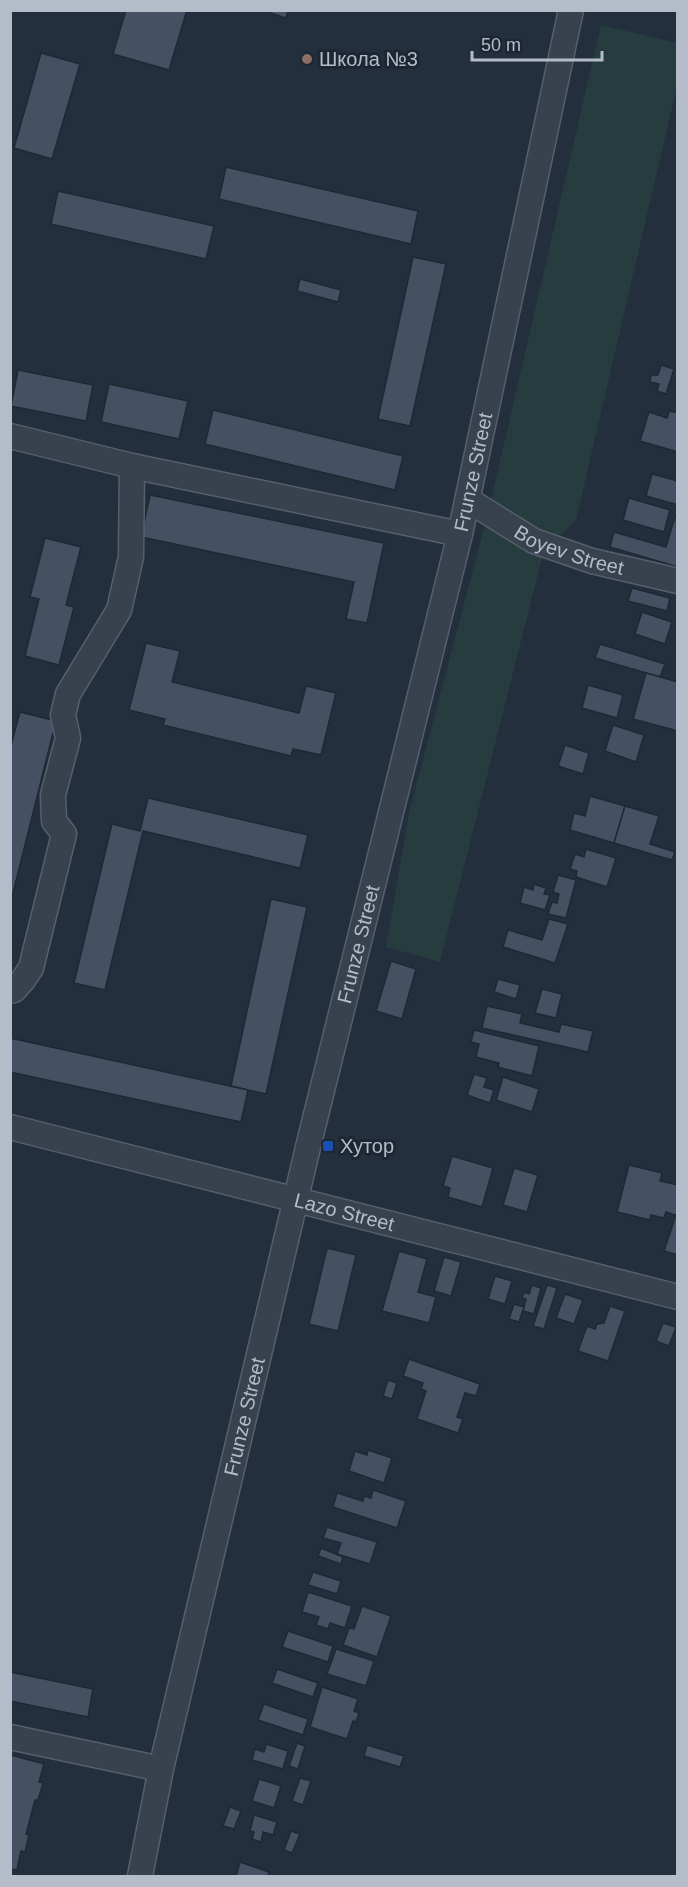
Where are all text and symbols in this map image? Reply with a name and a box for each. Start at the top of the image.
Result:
scale bar [472,24,602,62]
text: 50 m [481,35,521,55]
place label: Школа №3 [319,48,418,70]
marker: Школа №3 [300,52,314,66]
street label: Frunze Street [450,410,497,534]
street label: Boyev Street [510,521,626,579]
street label: Frunze Street [333,882,384,1006]
place label: Хутор [340,1135,394,1157]
marker: Хутор [321,1139,335,1153]
street label: Lazo Street [292,1189,397,1235]
street label: Frunze Street [220,1355,269,1478]

